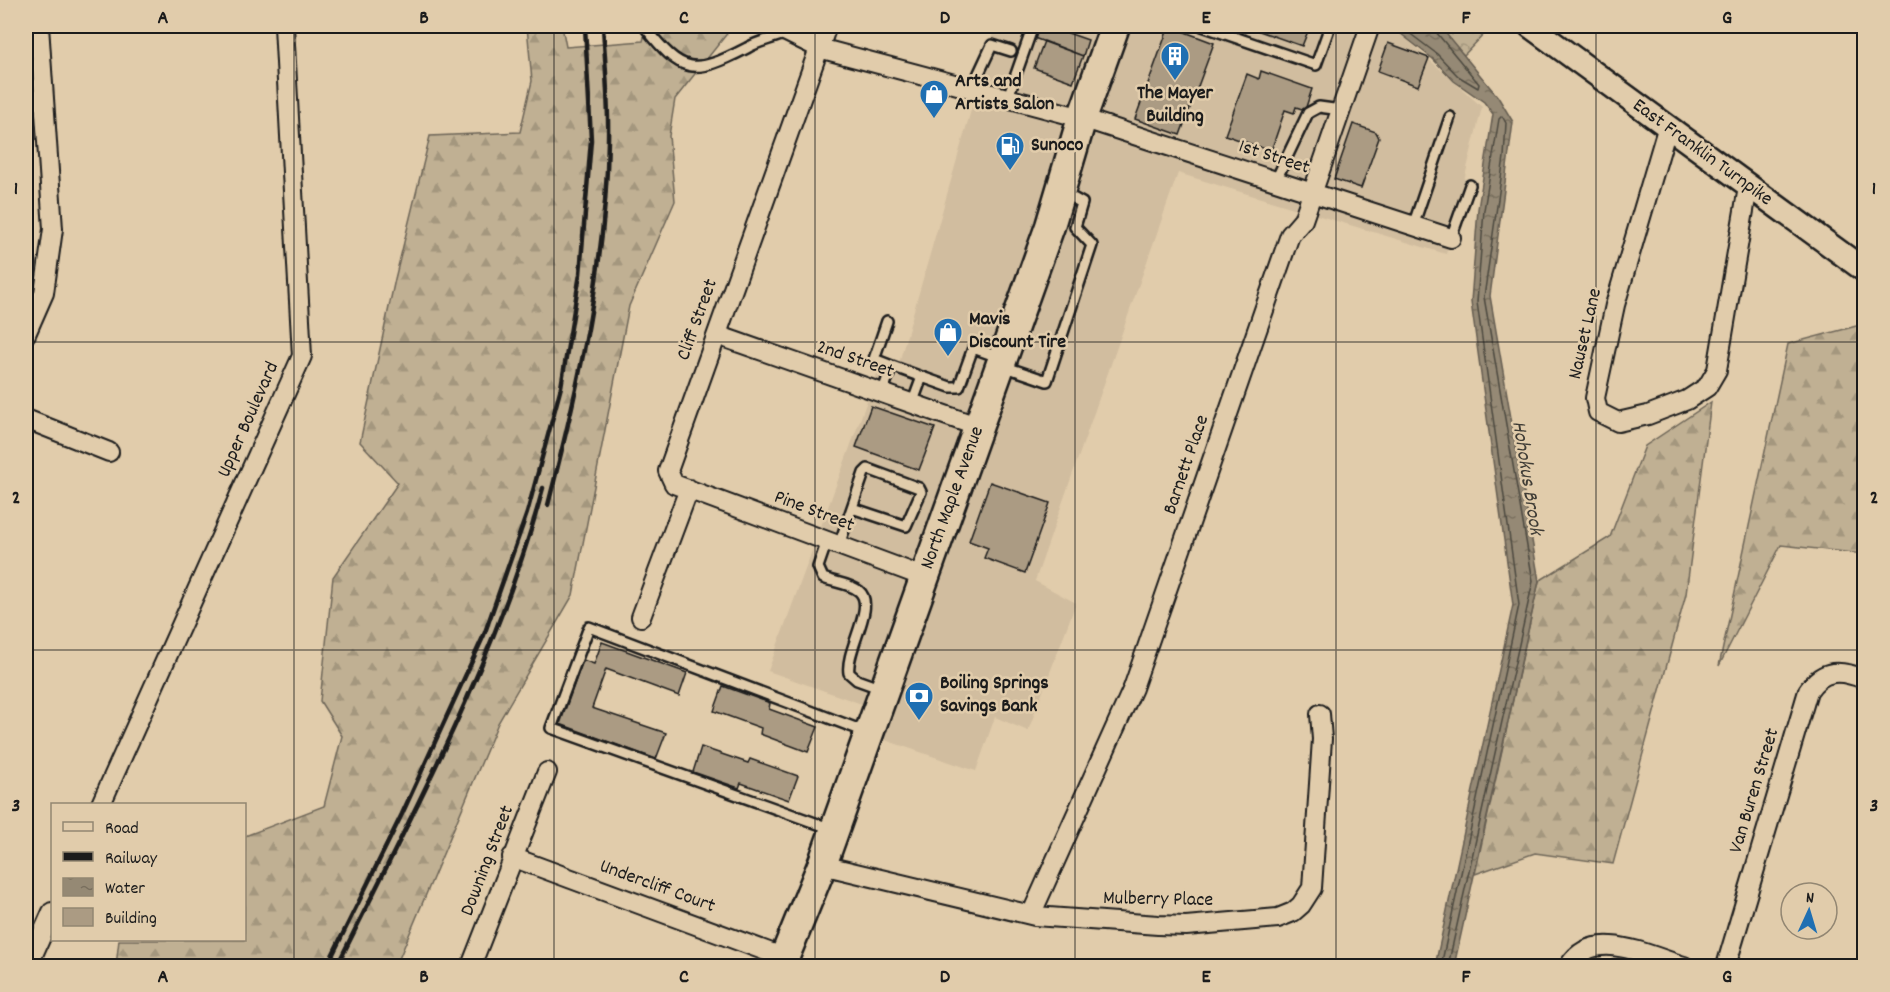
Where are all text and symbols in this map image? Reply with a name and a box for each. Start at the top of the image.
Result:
text: A [158,5,169,33]
text: B [419,5,429,33]
text: C [679,5,689,33]
text: D [940,5,951,33]
text: E [1201,5,1211,33]
text: F [1462,5,1472,33]
text: G [1722,5,1732,33]
building icon: The Mayer Building [1159,40,1191,82]
place label: Arts and Artists Salon [955,68,1054,119]
shop icon: Arts and Artists Salon [918,78,950,120]
place label: The Mayer Building [1137,80,1214,131]
street label: East Franklin Turnpike [1626,92,1778,214]
fuel station icon: Sunoco [994,130,1026,172]
place label: Sunoco [1031,132,1084,160]
street label: 1st Street [1235,133,1313,183]
text: 1 [14,176,18,204]
text: 1 [1872,176,1876,204]
street label: Cliff Street [670,275,726,365]
street label: Nauset Lane [1562,286,1610,382]
place label: Mavis Discount Tire [969,306,1066,357]
shop icon: Mavis Discount Tire [932,316,964,358]
street label: 2nd Street [812,334,898,386]
street label: Upper Boulevard [211,358,287,482]
street label: Barnett Place [1157,411,1217,519]
water label: Hohokus Brook [1502,419,1550,540]
street label: North Maple Avenue [914,422,992,574]
street label: Pine Street [770,484,858,540]
text: 2 [12,485,20,513]
text: 2 [1870,485,1878,513]
place label: Boiling Springs Savings Bank [940,670,1049,721]
bank icon: Boiling Springs Savings Bank [903,680,935,722]
street label: Van Buren Street [1723,725,1787,857]
text: 3 [12,793,20,821]
text: 3 [1870,793,1878,821]
street label: Downing Street [454,802,522,920]
legend [51,803,246,941]
text: Road [105,817,139,842]
text: Railway [105,847,158,872]
street label: Undercliff Court [595,853,719,921]
text: Water [105,877,145,902]
north arrow [1779,881,1839,941]
street label: Mulberry Place [1103,885,1214,915]
text: N [1805,887,1815,910]
text: Building [105,907,157,932]
text: A [158,964,169,992]
text: B [419,964,429,992]
text: C [679,964,689,992]
text: D [940,964,951,992]
text: E [1201,964,1211,992]
text: F [1462,964,1472,992]
text: G [1722,964,1732,992]

